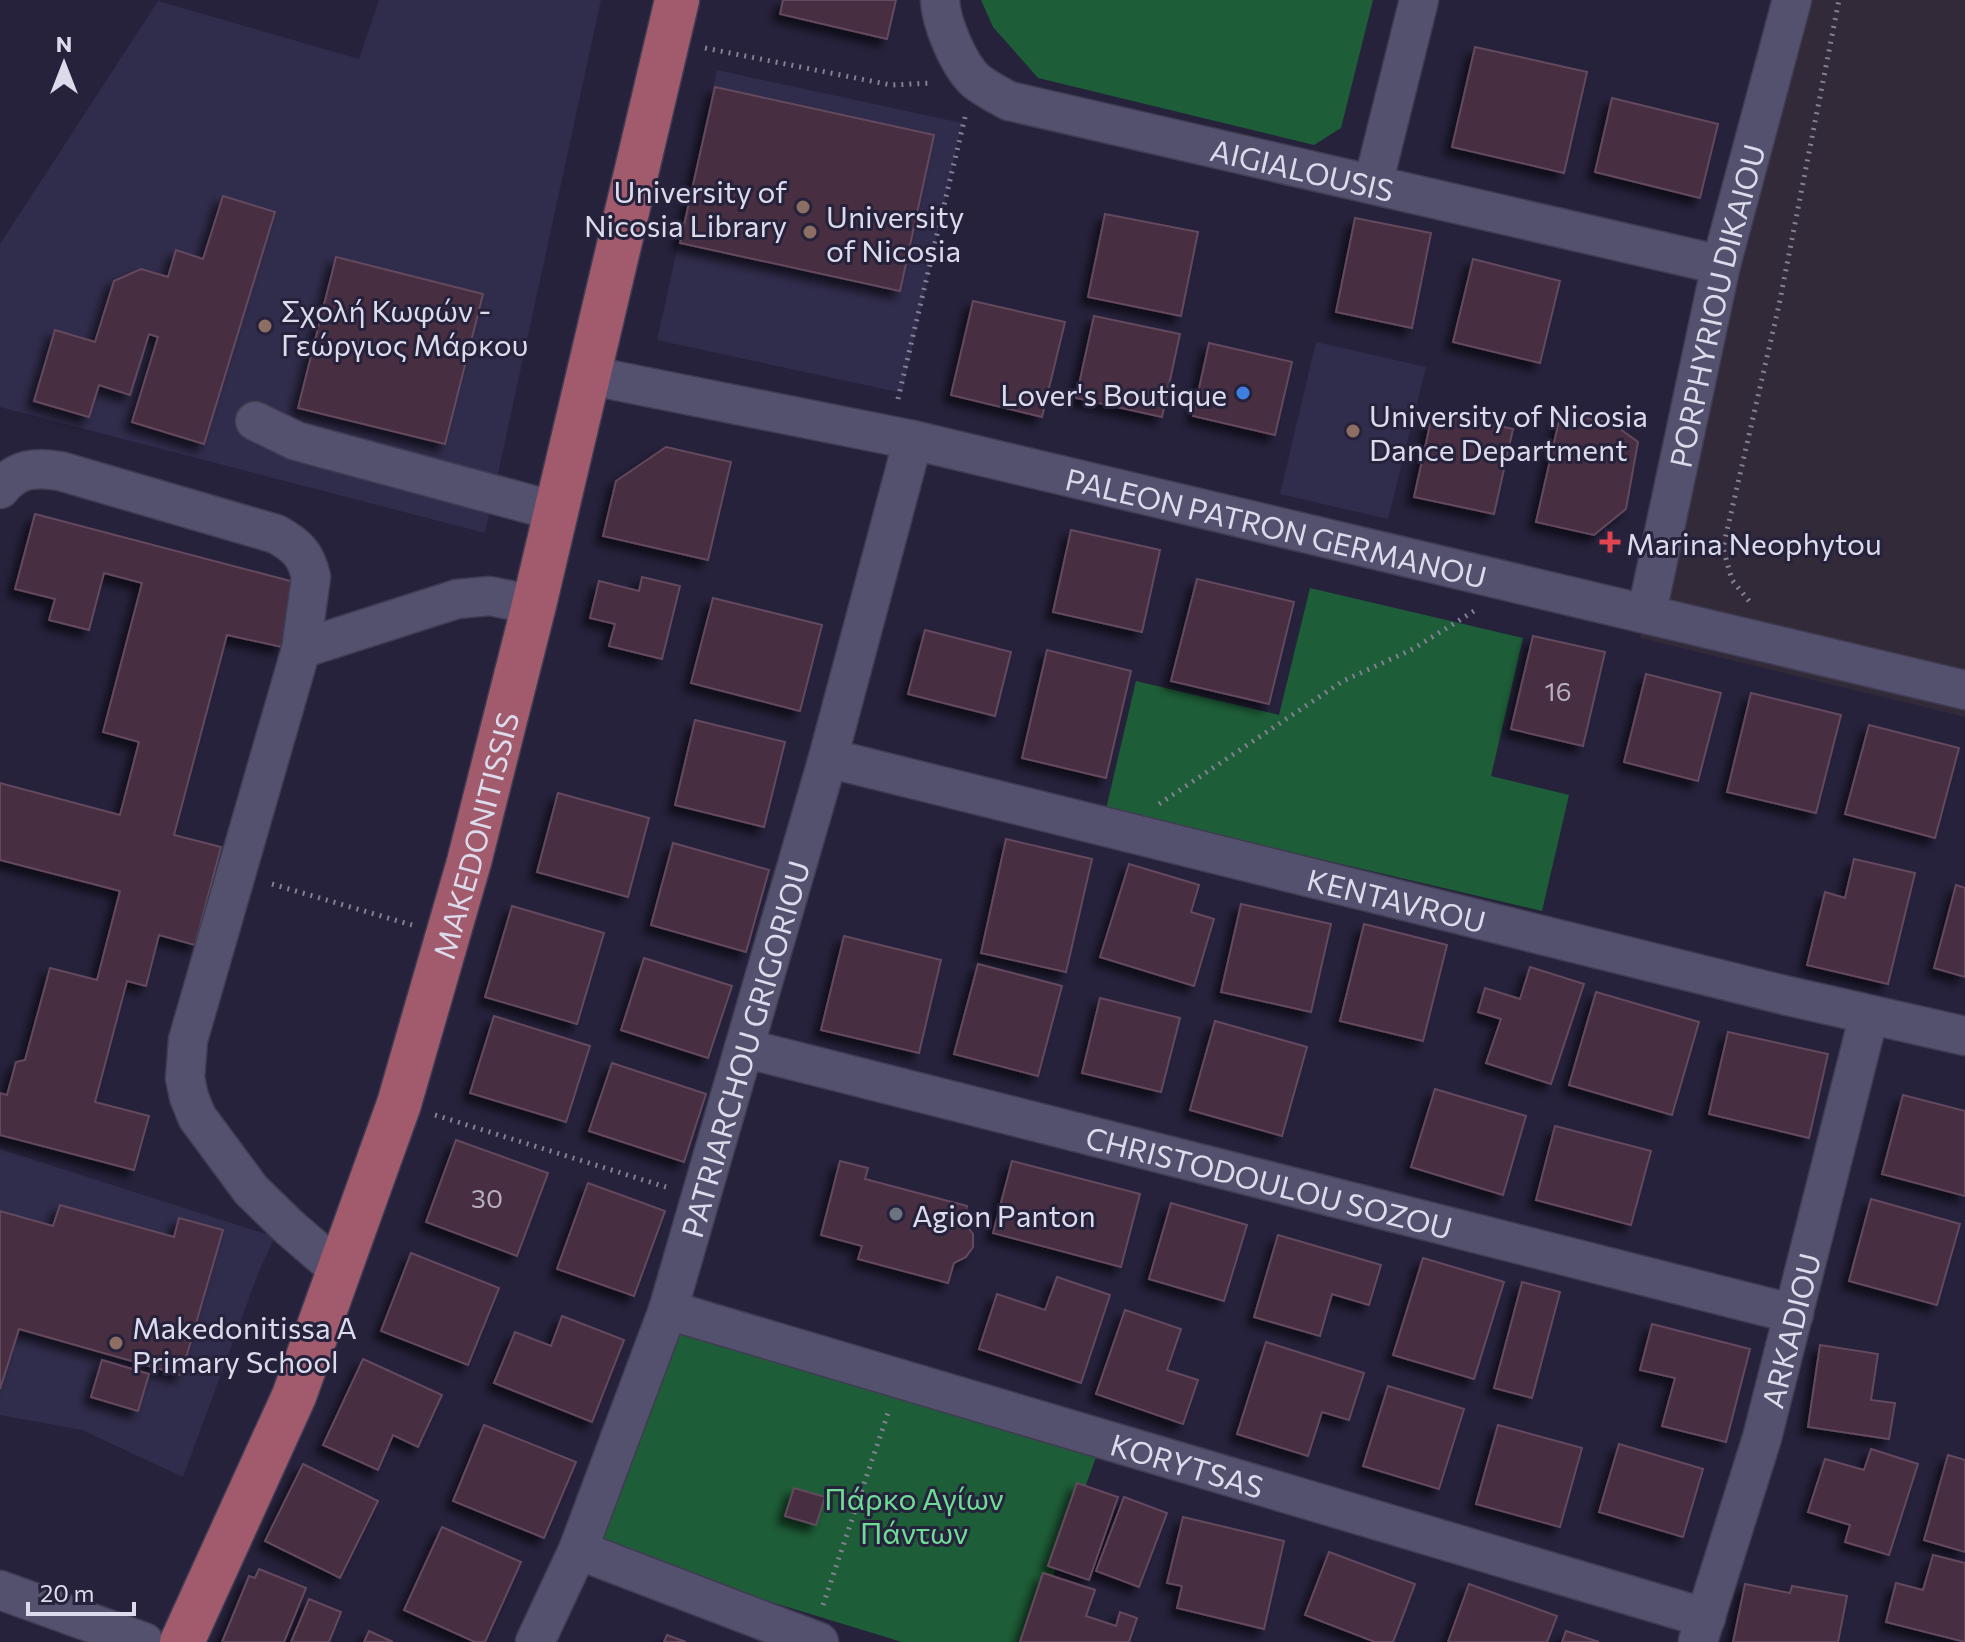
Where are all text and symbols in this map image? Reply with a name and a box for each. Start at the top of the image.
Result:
north arrow [24,24,104,104]
text: N [56,30,72,57]
street label: AIGIALOUSIS [1207,130,1398,208]
street label: PORPHYRIOU DIKAIOU [1660,140,1771,471]
place label: University of Nicosia Library [584,172,787,243]
place label: University of Nicosia [826,197,964,268]
marker: University of Nicosia Library [794,198,812,216]
marker: University of Nicosia [801,223,819,241]
place label: Σχολή Κωφών - Γεώργιος Μάρκου [281,291,528,362]
marker: Σχολή Κωφών - Γεώργιος Μάρκου [256,317,274,335]
place label: Lover's Boutique [1000,375,1227,412]
marker: Lover's Boutique [1234,384,1252,402]
place label: University of Nicosia Dance Department [1369,396,1648,467]
marker: University of Nicosia Dance Department [1344,422,1362,440]
street label: PALEON PATRON GERMANOU [1062,459,1491,594]
place label: Marina Neophytou [1626,524,1882,561]
marker: Marina Neophytou [1601,533,1619,551]
house number: 16 [1545,675,1571,706]
street label: MAKEDONITISSIS [424,708,525,963]
street label: PATRIARCHOU GRIGORIOU [672,856,816,1241]
street label: KENTAVROU [1304,859,1490,939]
street label: CHRISTODOULOU SOZOU [1082,1117,1457,1245]
house number: 30 [471,1182,503,1213]
place label: Agion Panton [912,1196,1096,1233]
marker: Agion Panton [887,1205,905,1223]
street label: ARKADIOU [1752,1249,1827,1412]
place label: Makedonitissa A Primary School [132,1308,357,1379]
marker: Makedonitissa A Primary School [107,1334,125,1352]
street label: KORYTSAS [1107,1424,1268,1504]
park label: Πάρκο Αγίων Πάντων [824,1479,1004,1550]
scale bar [28,1566,134,1616]
text: 20 m [40,1578,94,1607]

